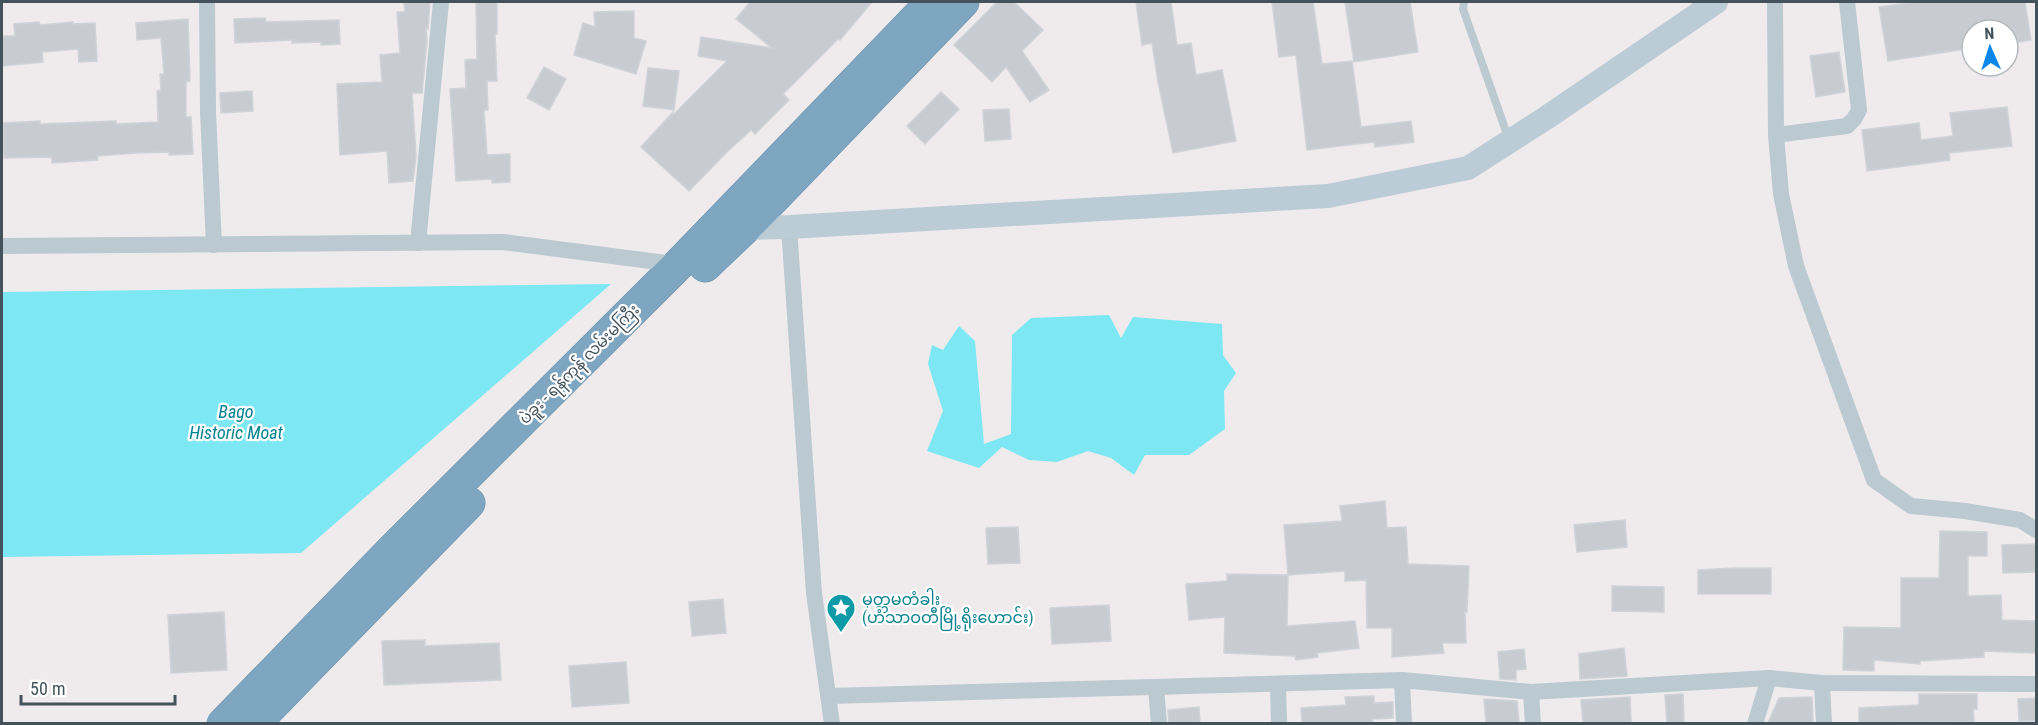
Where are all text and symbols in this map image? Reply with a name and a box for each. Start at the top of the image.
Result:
north arrow [1960,18,2020,78]
text: N [1984,24,1995,43]
street label: ပဲခူး - ရန်ကုန် လမ်းမကြီး [514,299,646,431]
water label: Bago Historic Moat [189,401,284,443]
place label: မုတ္တမတံခါး (ဟံသာဝတီမြို့ရိုးဟောင်း) [862,588,1034,632]
place icon: မုတ္တမတံခါး (ဟံသာဝတီမြို့ရိုးဟောင်း) [825,592,857,634]
scale bar [21,668,176,706]
text: 50 m [30,678,65,699]

